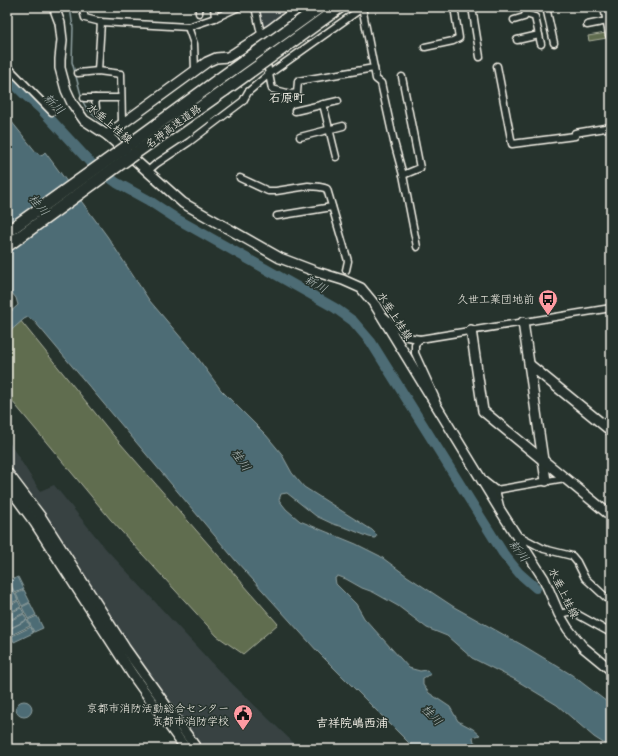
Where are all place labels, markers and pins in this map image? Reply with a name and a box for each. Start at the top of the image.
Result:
bus stop icon: 久世工業団地前 [537,288,559,316]
place label: 久世工業団地前 [457,290,534,307]
place label: 京都市消防活動総合センター 京都市消防学校 [86,699,229,729]
public building icon: 京都市消防活動総合センター 京都市消防学校 [232,703,254,731]

